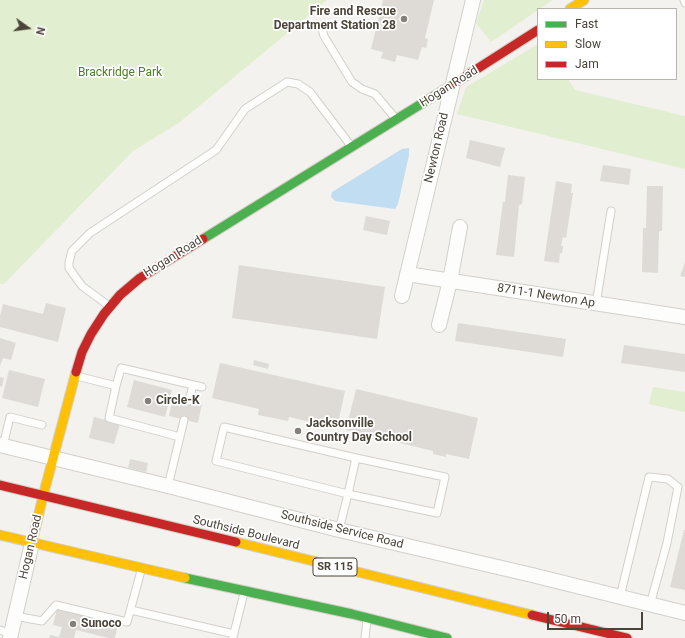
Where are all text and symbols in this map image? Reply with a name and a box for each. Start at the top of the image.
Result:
place label: Fire and Rescue Department Station 28 [274,5,396,33]
north arrow [8,8,48,48]
legend [537,8,677,80]
marker: Fire and Rescue Department Station 28 [399,14,409,24]
text: Fast [575,17,598,31]
text: N [33,26,47,36]
text: Slow [575,37,601,51]
text: Jam [575,57,599,71]
street label: Hogan Road [417,63,481,111]
park label: Brackridge Park [78,66,162,80]
street label: Newton Road [422,111,452,185]
street label: Hogan Road [141,233,205,281]
street label: 8711-1 Newton Ap [496,281,596,311]
place label: Circle-K [156,394,200,408]
marker: Circle-K [143,396,153,406]
place label: Jacksonville Country Day School [306,417,412,445]
marker: Jacksonville Country Day School [293,426,303,436]
street label: Southside Service Road [279,508,405,552]
street label: Hogan Road [17,513,45,581]
street label: Southside Boulevard [191,513,301,553]
road number: SR 115 [313,558,357,576]
scale bar [549,604,645,630]
text: 50 m [554,612,581,626]
place label: Sunoco [81,617,122,631]
marker: Sunoco [68,619,78,629]

